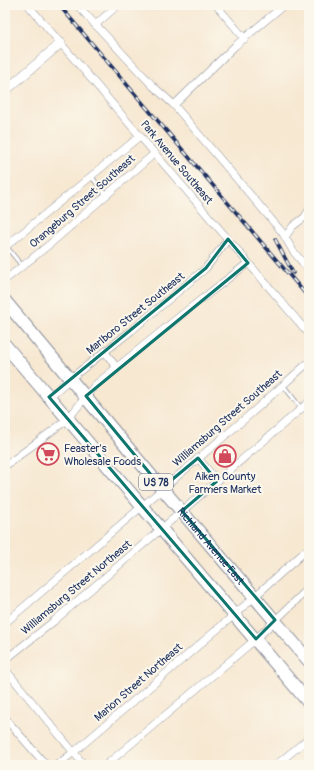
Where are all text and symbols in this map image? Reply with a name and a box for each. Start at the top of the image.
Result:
street label: Park Avenue Southeast [138,118,216,207]
street label: Orangeburg Street Southeast [27,152,138,251]
street label: Marlboro Street Southeast [84,269,187,357]
street label: Williamsburg Street Southeast [170,367,285,469]
supermarket icon: Feaster's Wholesale Foods [35,441,61,467]
place label: Feaster's Wholesale Foods [64,442,141,468]
shop icon: Aiken County Farmers Market [212,443,238,469]
place label: Aiken County Farmers Market [189,470,262,496]
road number: US 78 [139,474,173,490]
street label: Richland Avenue East [174,505,247,588]
street label: Williamsburg Street Northeast [19,537,135,637]
street label: Marion Street Northeast [92,640,185,724]

